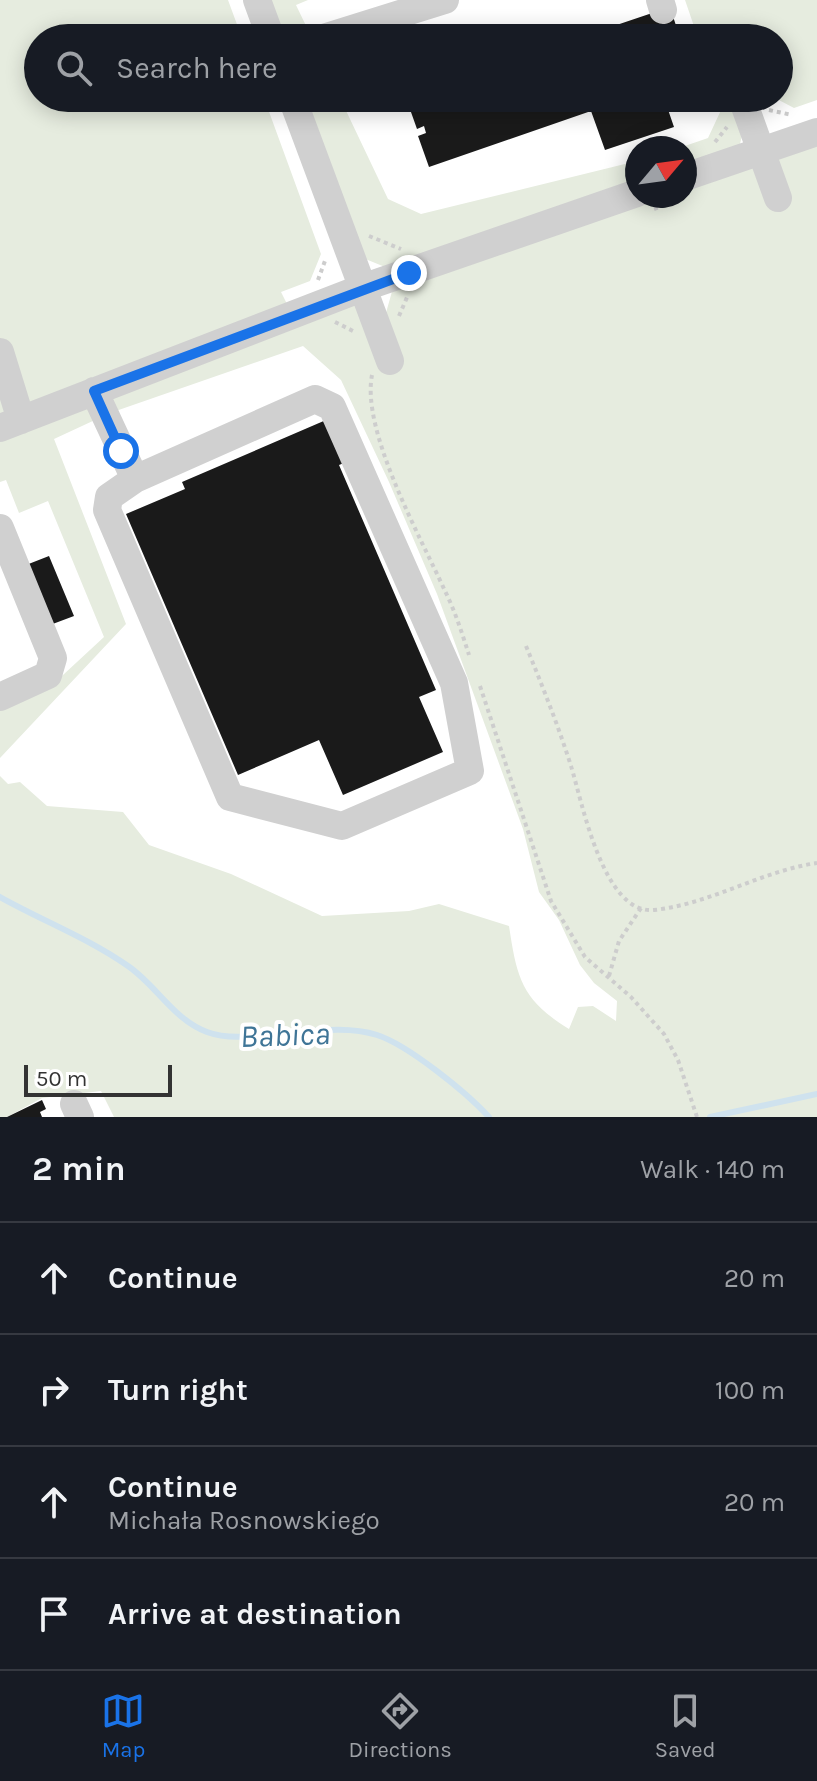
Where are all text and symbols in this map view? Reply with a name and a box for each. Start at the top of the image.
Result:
search box [24,24,793,112]
icon: search [52,46,96,90]
text: Search here [116,50,277,86]
north arrow [625,136,697,208]
route end [391,255,427,291]
route start [103,433,139,469]
water label: Babica [239,1015,331,1055]
scale bar [24,1061,172,1097]
text: 50 m [36,1066,87,1092]
text: 2 min [32,1149,126,1189]
text: Walk · 140 m [640,1154,785,1185]
icon: ahead [32,1256,76,1300]
text: Continue [108,1260,238,1296]
text: 20 m [724,1263,785,1294]
icon: right [32,1368,76,1412]
text: Turn right [108,1372,248,1408]
text: 100 m [715,1375,785,1406]
text: Continue [108,1469,238,1505]
icon: ahead [32,1480,76,1524]
text: 20 m [724,1487,785,1518]
text: Michała Rosnowskiego [108,1505,380,1536]
icon: arrive [32,1592,76,1636]
text: Arrive at destination [108,1596,402,1632]
tab: Map [101,1689,145,1763]
tab: Directions [348,1689,452,1763]
tab: Saved [655,1689,716,1763]

